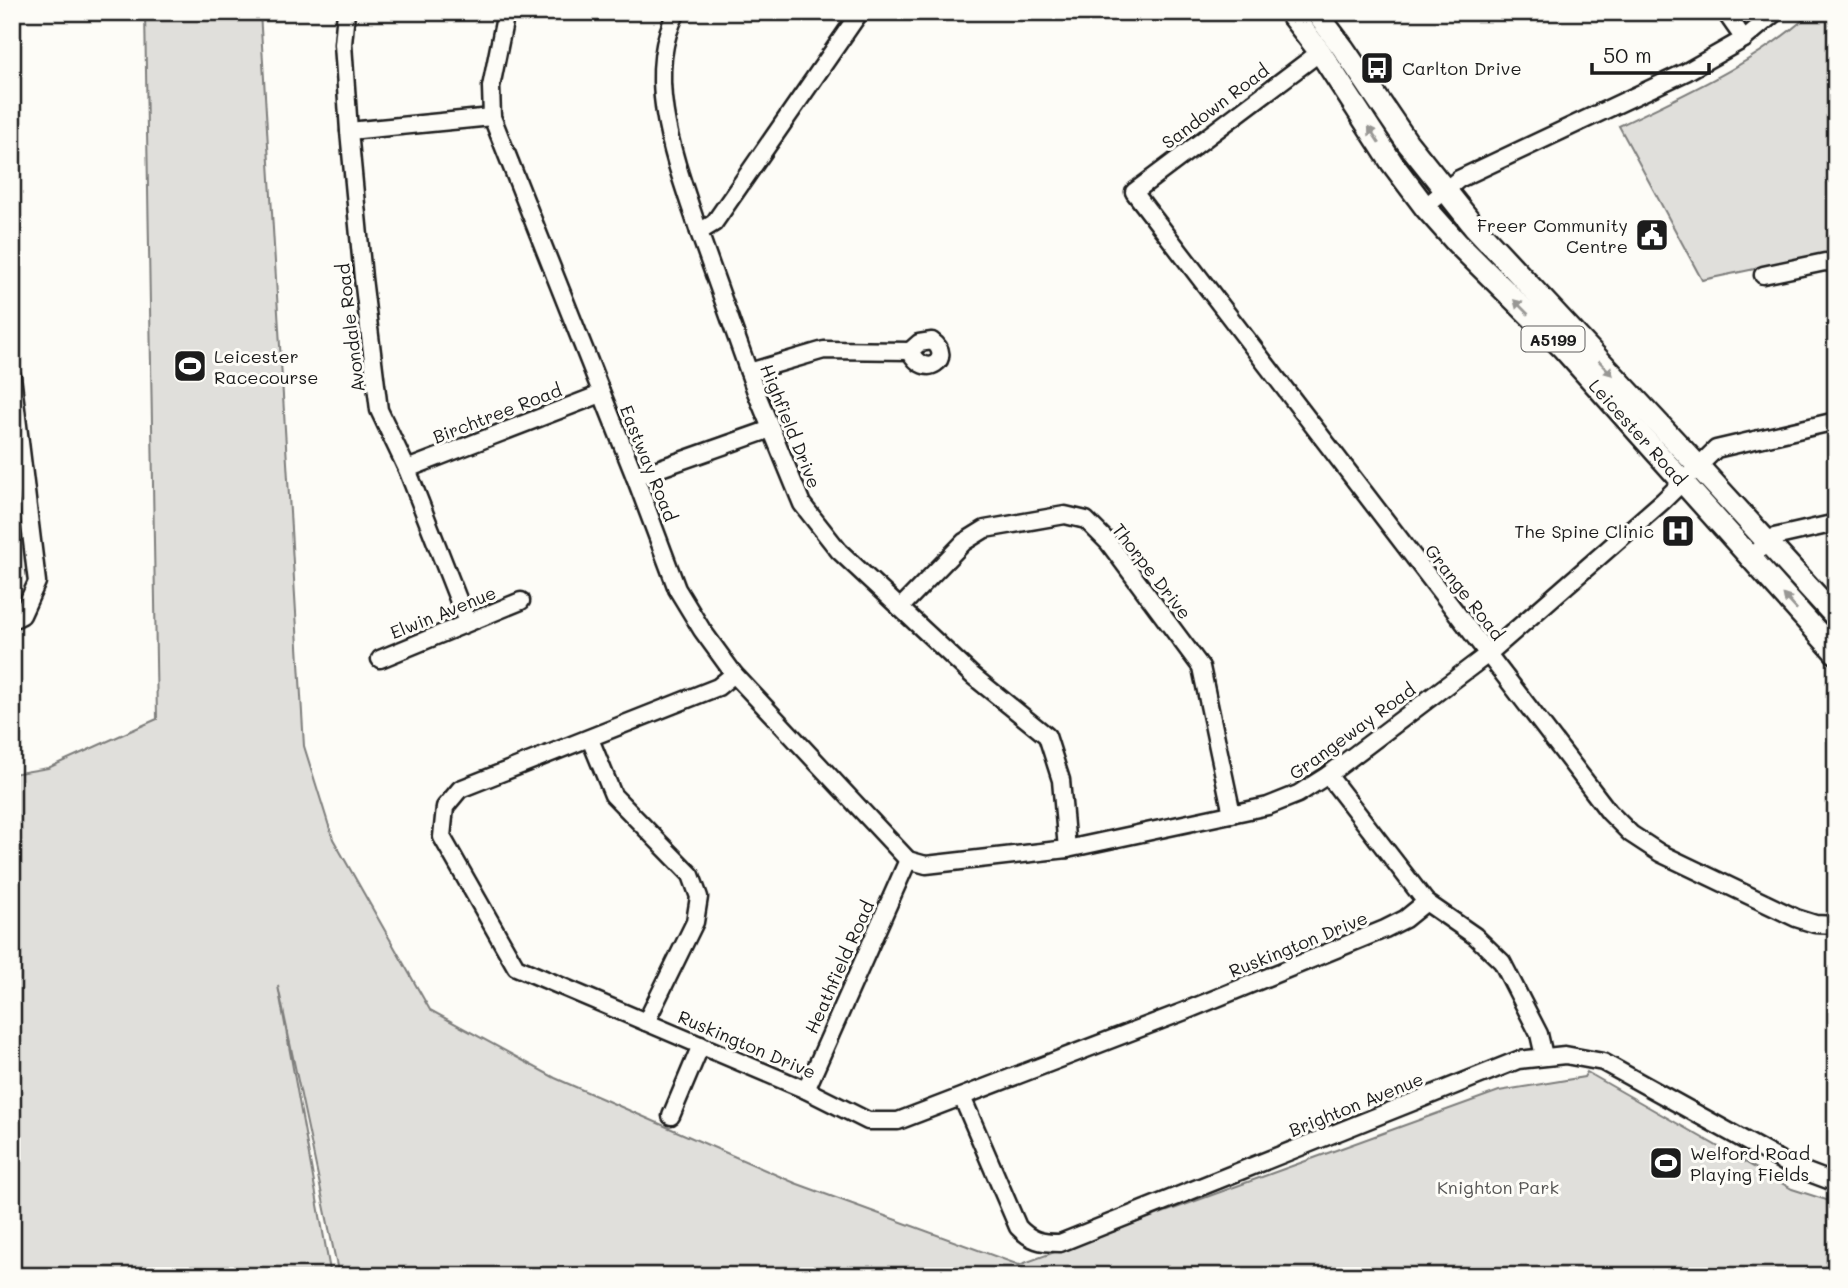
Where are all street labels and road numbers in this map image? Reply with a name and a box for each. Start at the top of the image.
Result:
street label: Sandown Road [1157,58,1273,154]
street label: Avondale Road [330,262,370,394]
road number: A5199 [1522,326,1584,352]
street label: Highfield Drive [755,360,827,492]
street label: Leicester Road [1584,374,1692,490]
street label: Birchtree Road [429,377,565,449]
street label: Eastway Road [615,401,683,525]
street label: Thorpe Drive [1107,518,1197,624]
street label: Grange Road [1420,539,1510,645]
street label: Elwin Avenue [386,580,500,644]
street label: Grangeway Road [1284,677,1420,785]
street label: Heathfield Road [799,897,879,1037]
street label: Ruskington Drive [1225,905,1371,983]
street label: Ruskington Drive [674,1004,820,1084]
street label: Brighton Avenue [1285,1066,1427,1142]

